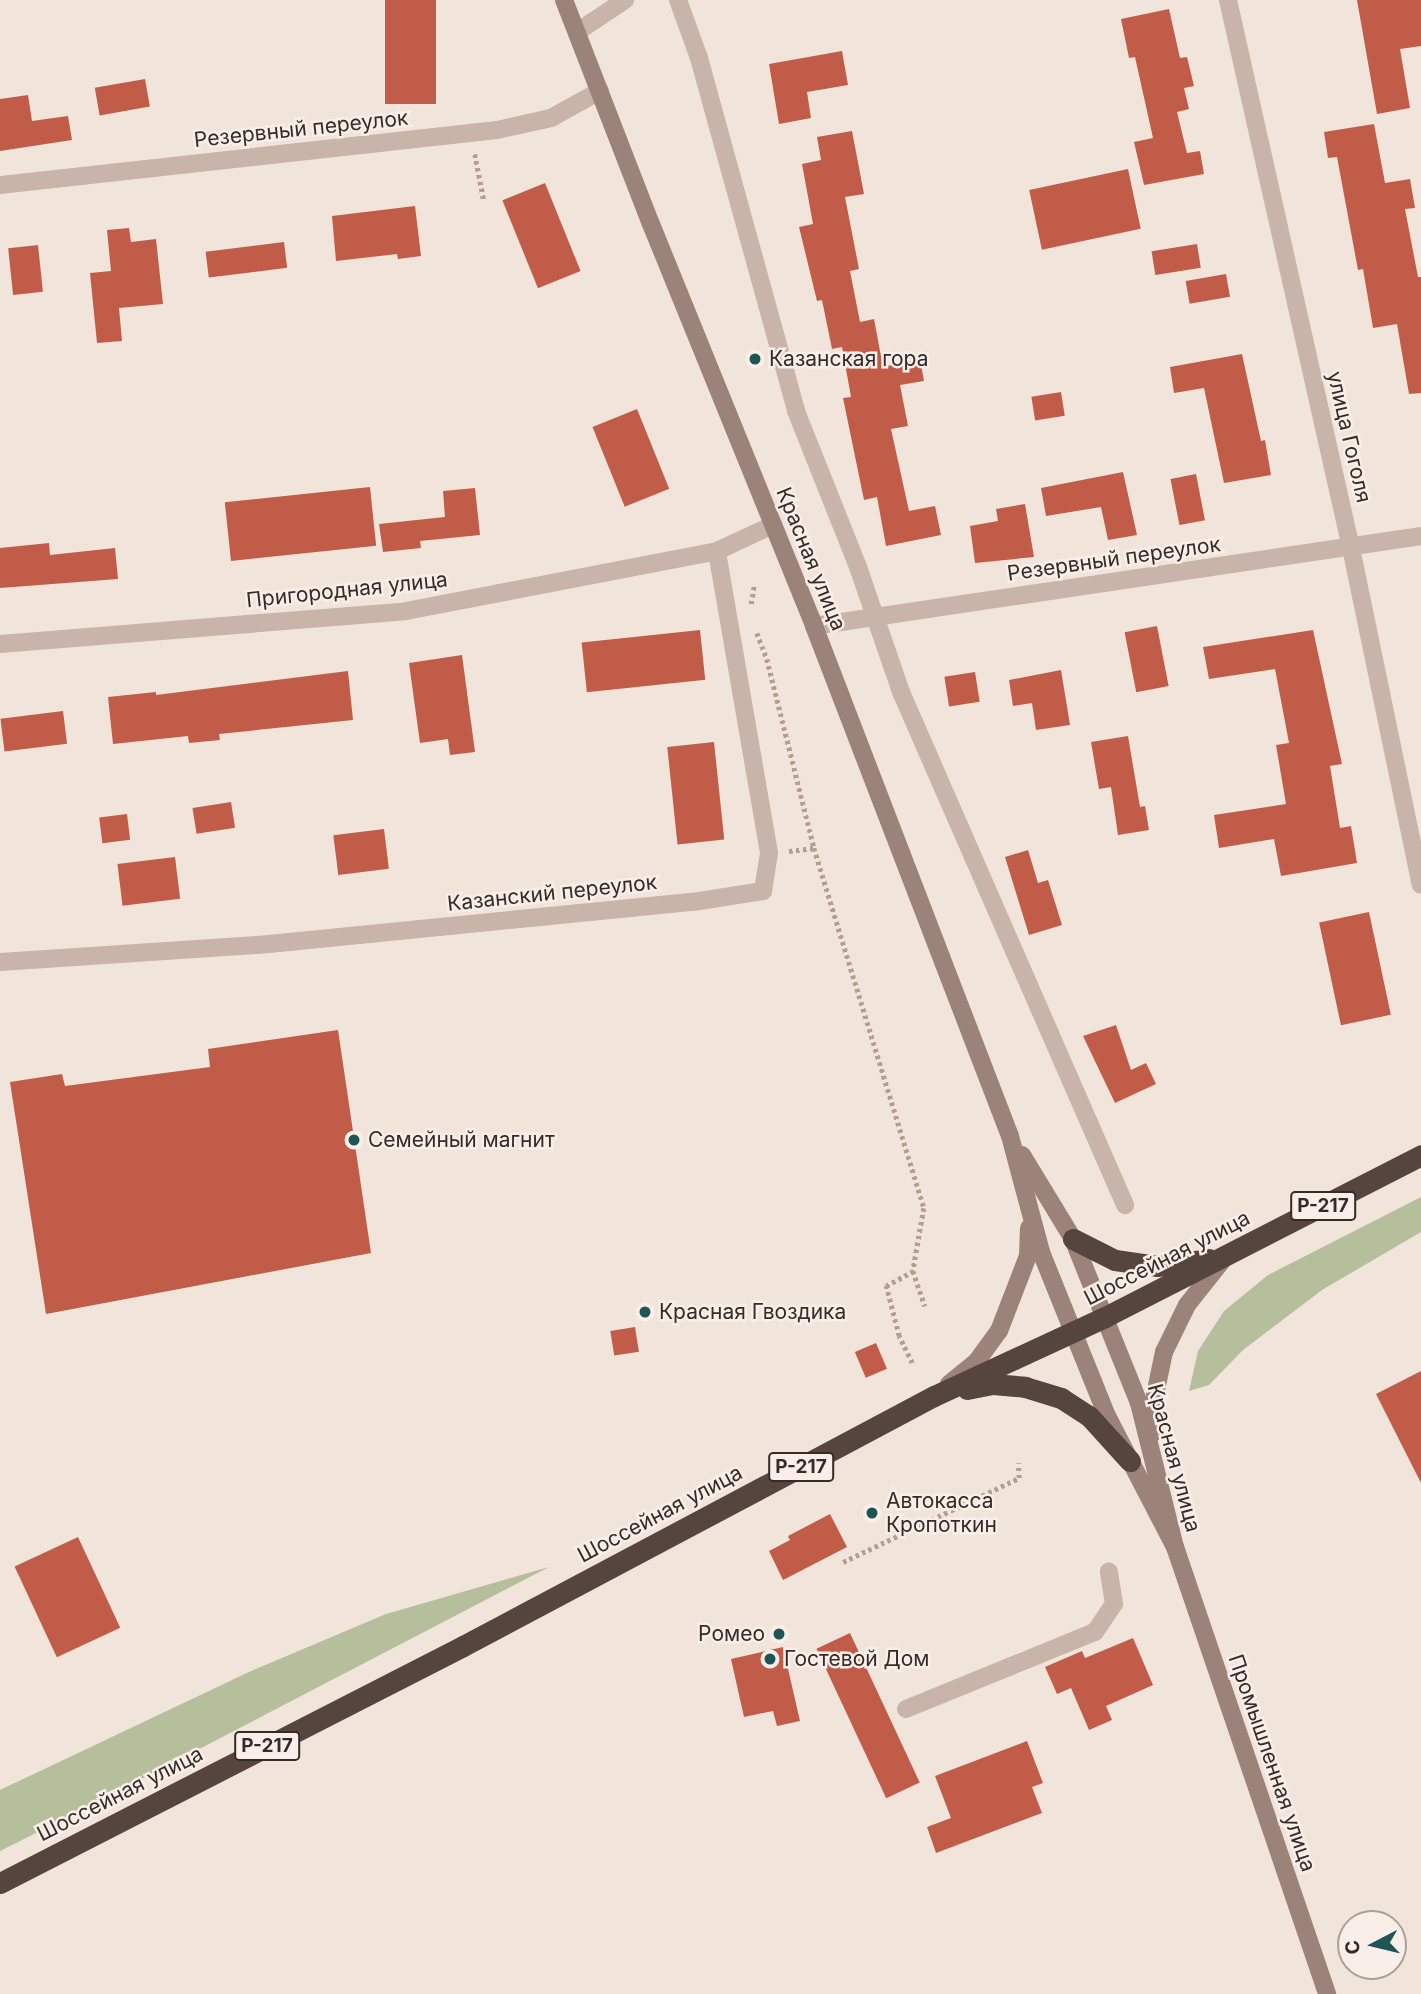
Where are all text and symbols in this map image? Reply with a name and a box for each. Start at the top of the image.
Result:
street label: Резервный переулок [193,105,409,153]
place label: Казанская гора [769,346,928,372]
marker: Казанская гора [747,351,763,367]
street label: улица Гоголя [1322,369,1376,505]
street label: Красная улица [771,484,851,634]
street label: Резервный переулок [1006,532,1222,586]
street label: Пригородная улица [245,567,449,613]
street label: Казанский переулок [446,869,658,917]
place label: Семейный магнит [368,1127,555,1153]
marker: Семейный магнит [346,1132,362,1148]
road number: Р-217 [1290,1190,1356,1222]
street label: Шоссейная улица [1080,1205,1254,1311]
place label: Красная Гвоздика [659,1299,846,1325]
marker: Красная Гвоздика [637,1304,653,1320]
street label: Красная улица [1142,1381,1206,1535]
road number: Р-217 [768,1452,834,1483]
street label: Шоссейная улица [573,1460,747,1568]
place label: Автокасса Кропоткин [886,1488,997,1538]
marker: Автокасса Кропоткин [864,1505,880,1521]
place label: Ромео [698,1621,765,1647]
marker: Ромео [771,1626,787,1642]
place label: Гостевой Дом [784,1646,930,1672]
marker: Гостевой Дом [762,1651,778,1667]
street label: Промышленная улица [1223,1651,1321,1875]
road number: Р-217 [234,1730,300,1762]
street label: Шоссейная улица [33,1741,207,1847]
north arrow [1337,1910,1407,1980]
text: С [1340,1939,1365,1956]

